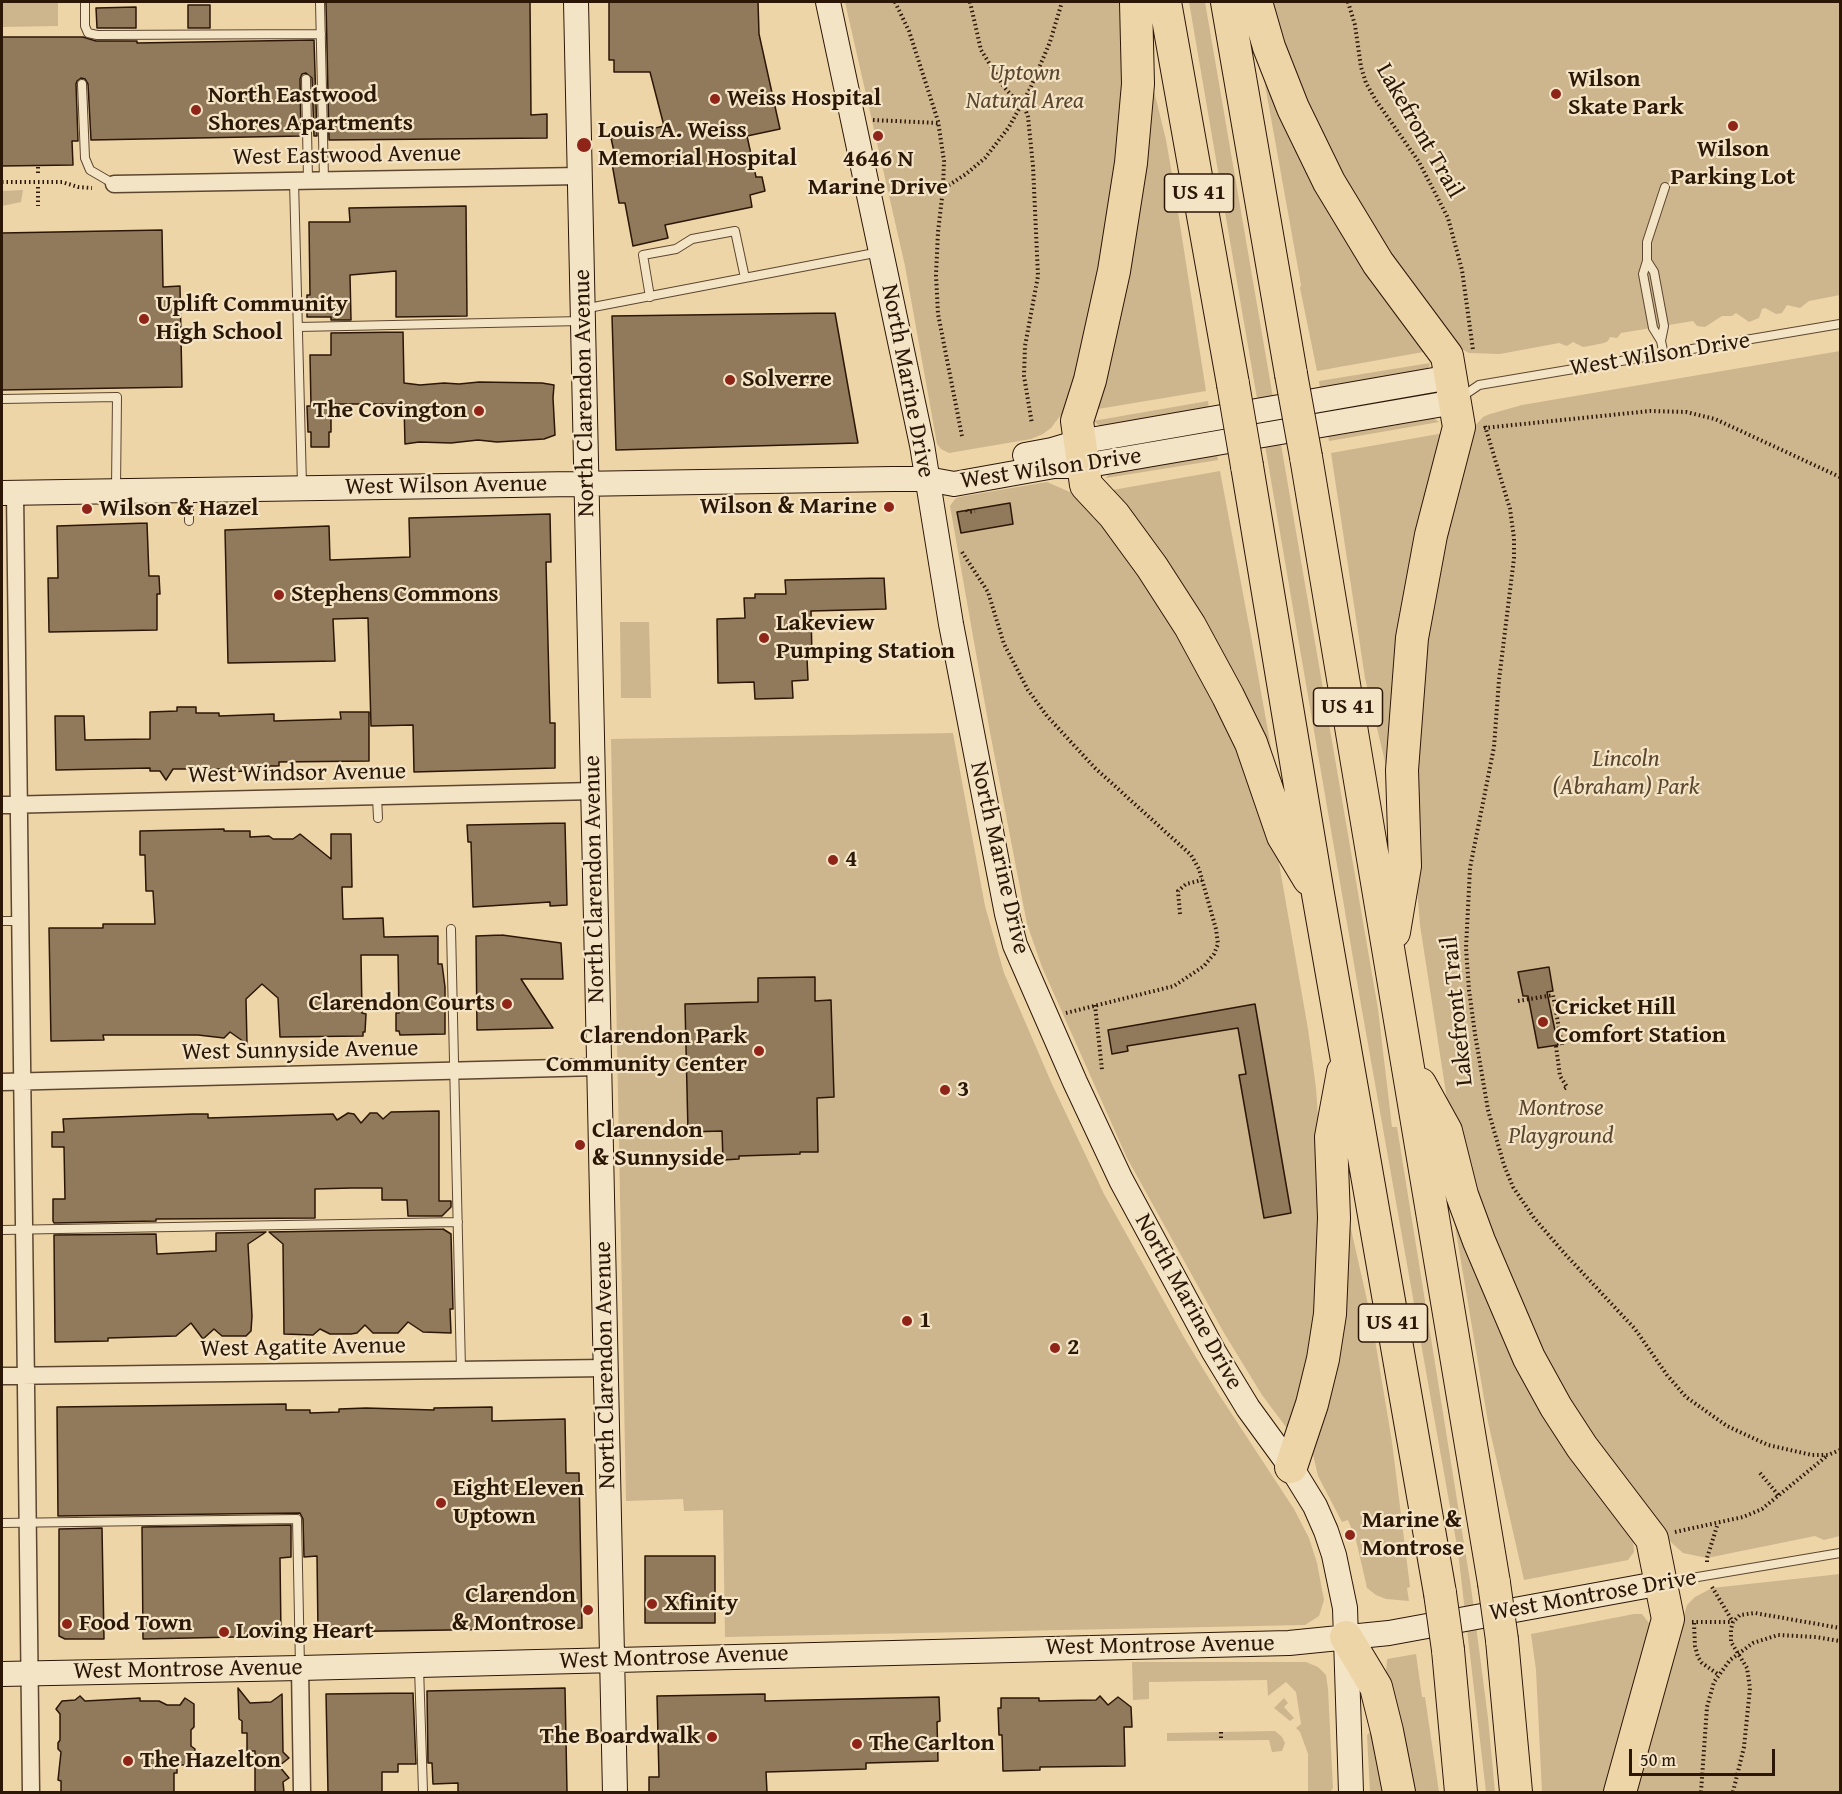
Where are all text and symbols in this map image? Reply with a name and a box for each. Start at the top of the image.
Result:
street label: Lakefront Trail [1369,59,1469,203]
park label: Uptown Natural Area [966,60,1084,116]
place label: Wilson Skate Park [1568,66,1684,122]
place label: North Eastwood Shores Apartments [208,82,413,138]
place label: Weiss Hospital [727,85,881,113]
marker: Wilson Skate Park [1549,87,1563,101]
marker: Weiss Hospital [708,92,722,106]
marker: North Eastwood Shores Apartments [189,103,203,117]
place label: Louis A. Weiss Memorial Hospital [598,117,797,173]
marker: Wilson Parking Lot [1726,119,1740,133]
marker: 4646 N Marine Drive [871,129,885,143]
marker: Louis A. Weiss Memorial Hospital [575,136,593,154]
place label: Wilson Parking Lot [1671,136,1795,192]
street label: West Eastwood Avenue [233,140,461,172]
place label: 4646 N Marine Drive [808,146,948,202]
road number: US 41 [1164,174,1234,212]
street label: North Clarendon Avenue [568,269,602,517]
street label: North Marine Drive [874,282,940,480]
place label: Uplift Community High School [156,291,348,347]
marker: Uplift Community High School [137,312,151,326]
street label: West Wilson Drive [1568,327,1752,383]
place label: Solverre [742,366,832,394]
marker: Solverre [723,373,737,387]
place label: The Covington [313,397,467,425]
marker: The Covington [472,404,486,418]
street label: West Wilson Drive [959,442,1143,496]
street label: West Wilson Avenue [345,470,547,502]
place label: Wilson & Marine [700,493,877,521]
place label: Wilson & Hazel [99,495,259,523]
marker: Wilson & Marine [882,500,896,514]
marker: Wilson & Hazel [80,502,94,516]
place label: Stephens Commons [291,581,499,609]
marker: Stephens Commons [272,588,286,602]
place label: Lakeview Pumping Station [776,610,955,666]
marker: Lakeview Pumping Station [757,631,771,645]
road number: US 41 [1314,688,1382,726]
park label: Lincoln (Abraham) Park [1553,746,1699,802]
street label: North Clarendon Avenue [578,755,612,1003]
street label: West Windsor Avenue [188,758,406,790]
street label: North Marine Drive [963,759,1035,957]
place label: 4 [845,846,857,874]
marker: 4 [826,853,840,867]
street label: Lakefront Trail [1436,935,1480,1087]
place label: Clarendon Courts [309,990,495,1018]
place label: Cricket Hill Comfort Station [1555,994,1726,1050]
marker: Clarendon Courts [500,997,514,1011]
marker: Cricket Hill Comfort Station [1536,1015,1550,1029]
place label: Clarendon Park Community Center [546,1023,747,1079]
street label: West Sunnyside Avenue [181,1035,419,1067]
marker: Clarendon Park Community Center [752,1044,766,1058]
place label: 3 [957,1076,969,1104]
marker: 3 [938,1083,952,1097]
park label: Montrose Playground [1508,1095,1614,1151]
place label: Clarendon & Sunnyside [592,1117,724,1173]
marker: Clarendon & Sunnyside [573,1138,587,1152]
street label: North Marine Drive [1128,1209,1248,1395]
street label: North Clarendon Avenue [589,1241,623,1489]
road number: US 41 [1358,1304,1428,1342]
place label: 1 [919,1307,931,1335]
marker: 1 [900,1314,914,1328]
street label: West Agatite Avenue [200,1332,406,1364]
place label: 2 [1067,1334,1079,1362]
marker: 2 [1048,1341,1062,1355]
place label: Eight Eleven Uptown [453,1475,584,1531]
marker: Eight Eleven Uptown [434,1496,448,1510]
place label: Marine & Montrose [1362,1507,1464,1563]
marker: Marine & Montrose [1343,1528,1357,1542]
street label: West Montrose Drive [1487,1564,1699,1628]
place label: Clarendon & Montrose [452,1582,576,1638]
place label: Xfinity [664,1590,738,1618]
marker: Xfinity [645,1597,659,1611]
marker: Clarendon & Montrose [581,1603,595,1617]
place label: Food Town [79,1610,192,1638]
marker: Food Town [60,1617,74,1631]
place label: Loving Heart [236,1618,373,1646]
marker: Loving Heart [217,1625,231,1639]
street label: West Montrose Avenue [1045,1630,1275,1662]
street label: West Montrose Avenue [559,1640,789,1676]
street label: West Montrose Avenue [73,1654,303,1686]
place label: The Boardwalk [540,1723,700,1751]
marker: The Boardwalk [705,1730,719,1744]
place label: The Carlton [869,1730,995,1758]
marker: The Carlton [850,1737,864,1751]
scale bar [1632,1737,1778,1775]
text: 50 m [1640,1746,1676,1773]
place label: The Hazelton [140,1747,281,1775]
marker: The Hazelton [121,1754,135,1768]

